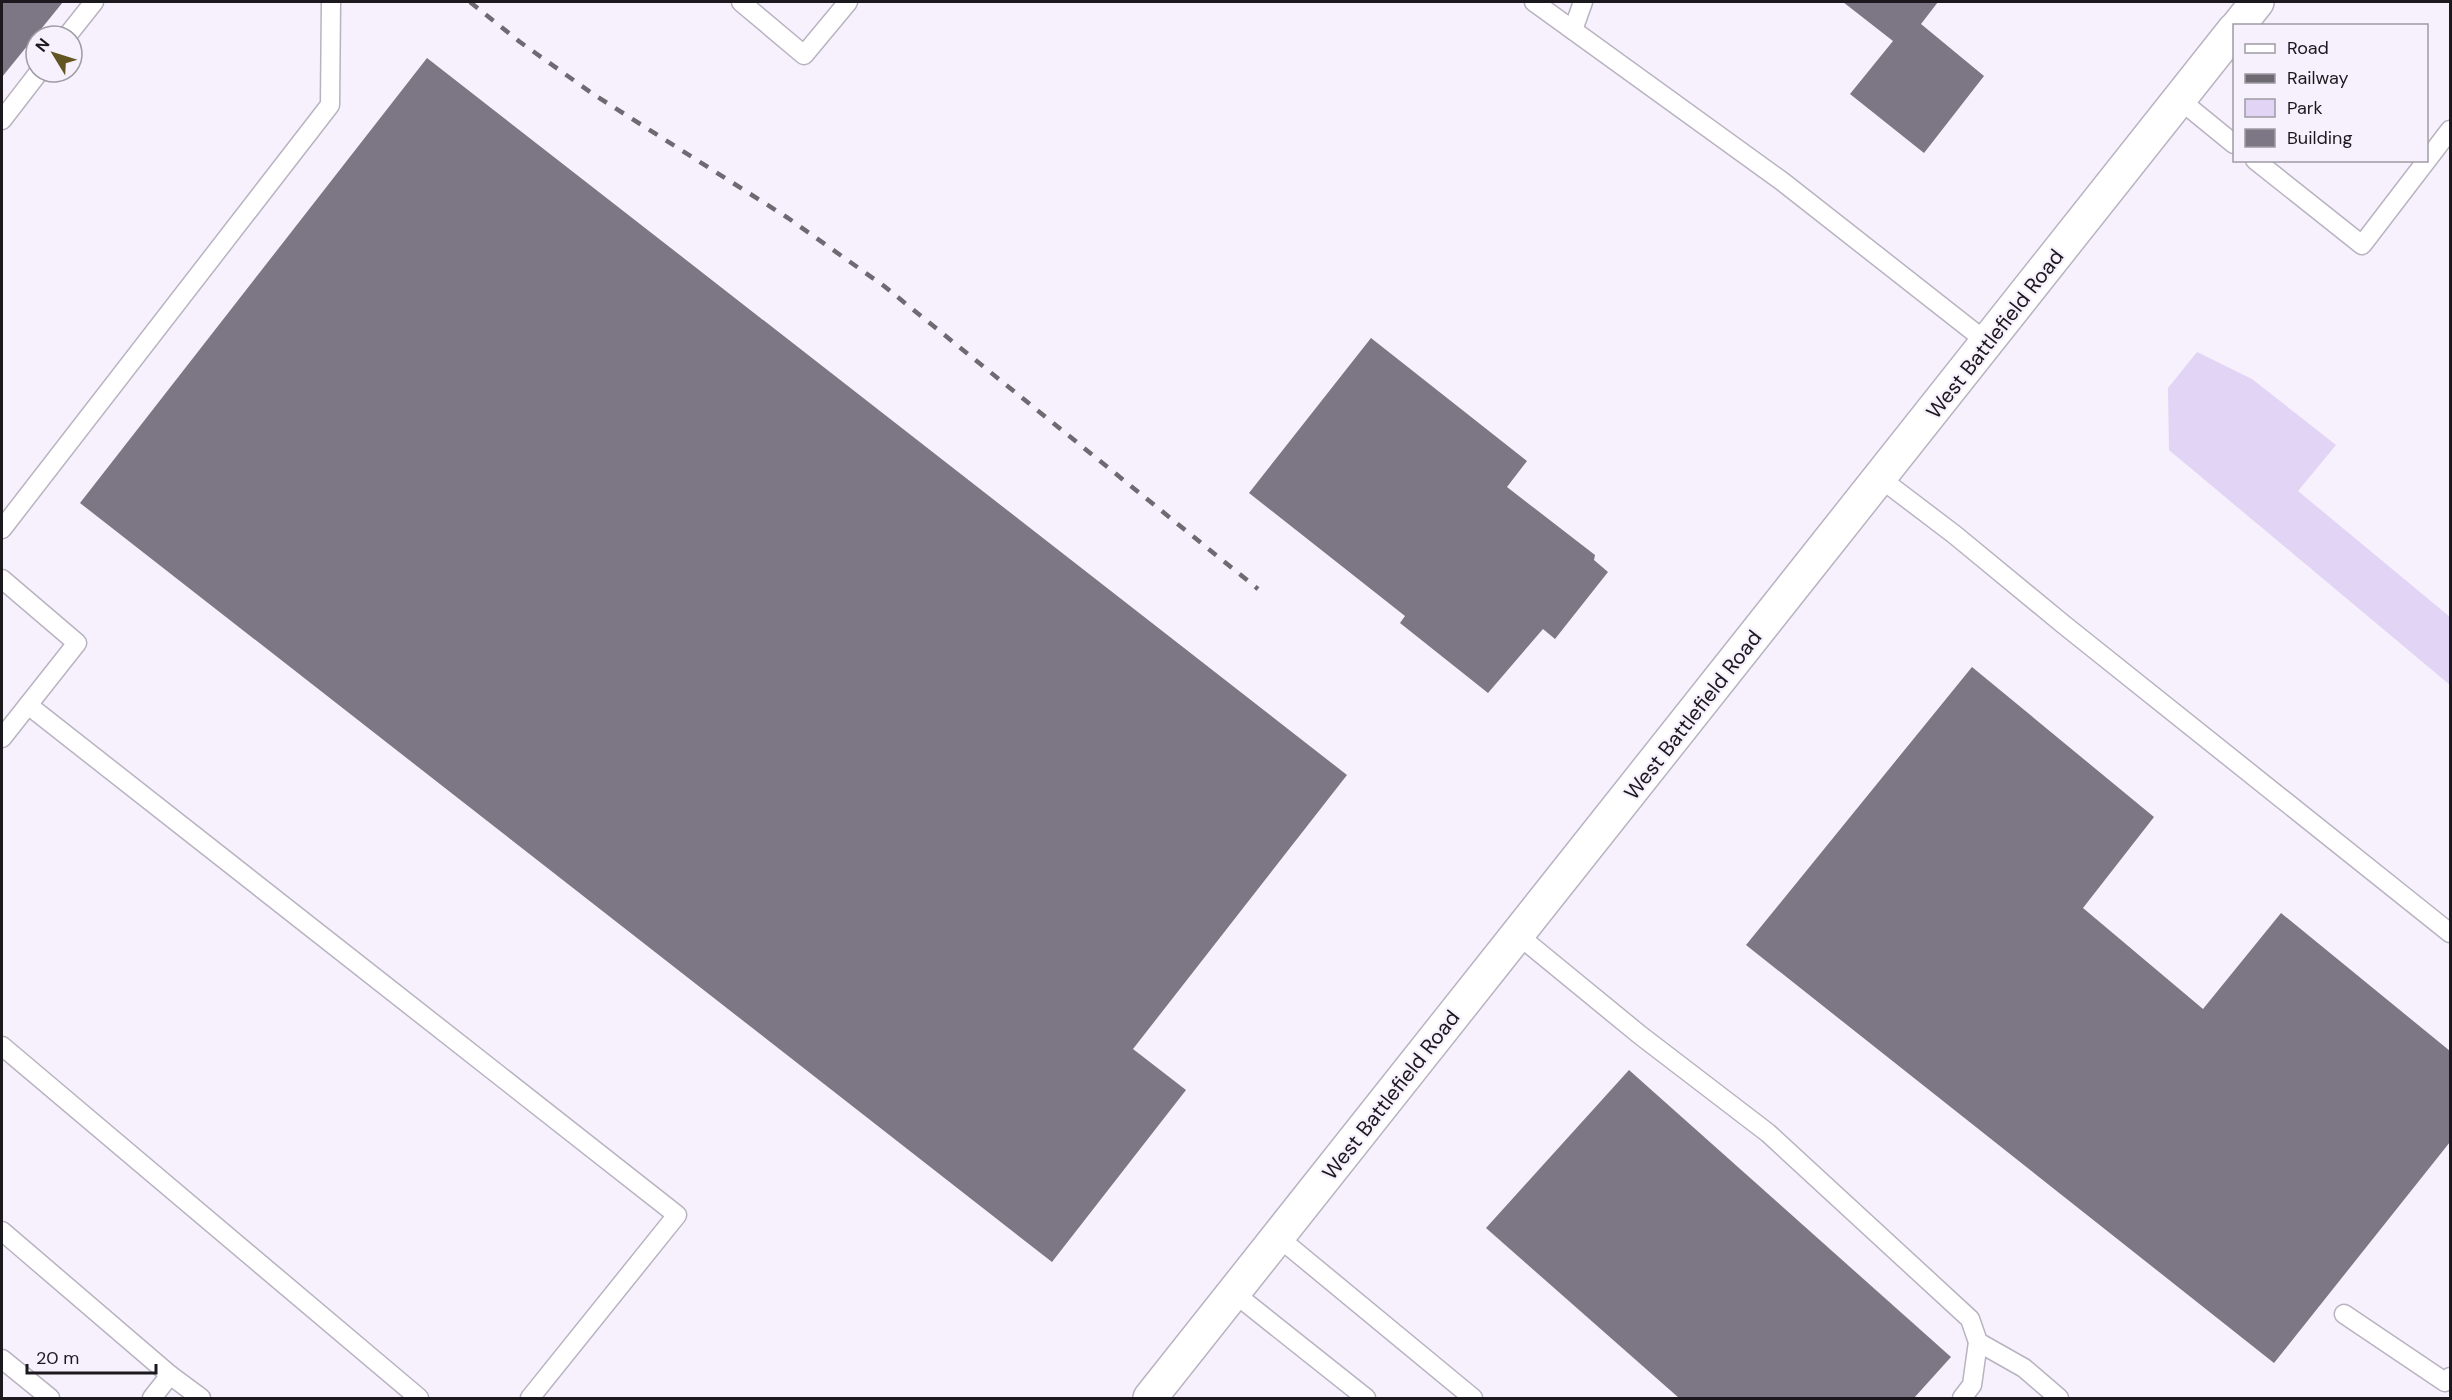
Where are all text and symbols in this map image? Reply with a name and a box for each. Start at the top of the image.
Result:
north arrow [24,24,84,84]
legend [2233,24,2428,162]
text: N [31,34,54,56]
text: Road [2287,36,2329,60]
text: Railway [2287,66,2349,90]
text: Park [2287,96,2323,120]
text: Building [2287,126,2352,150]
street label: West Battlefield Road [1920,243,2070,425]
street label: West Battlefield Road [1618,624,1768,806]
street label: West Battlefield Road [1316,1004,1466,1186]
scale bar [27,1337,156,1375]
text: 20 m [36,1346,79,1370]

